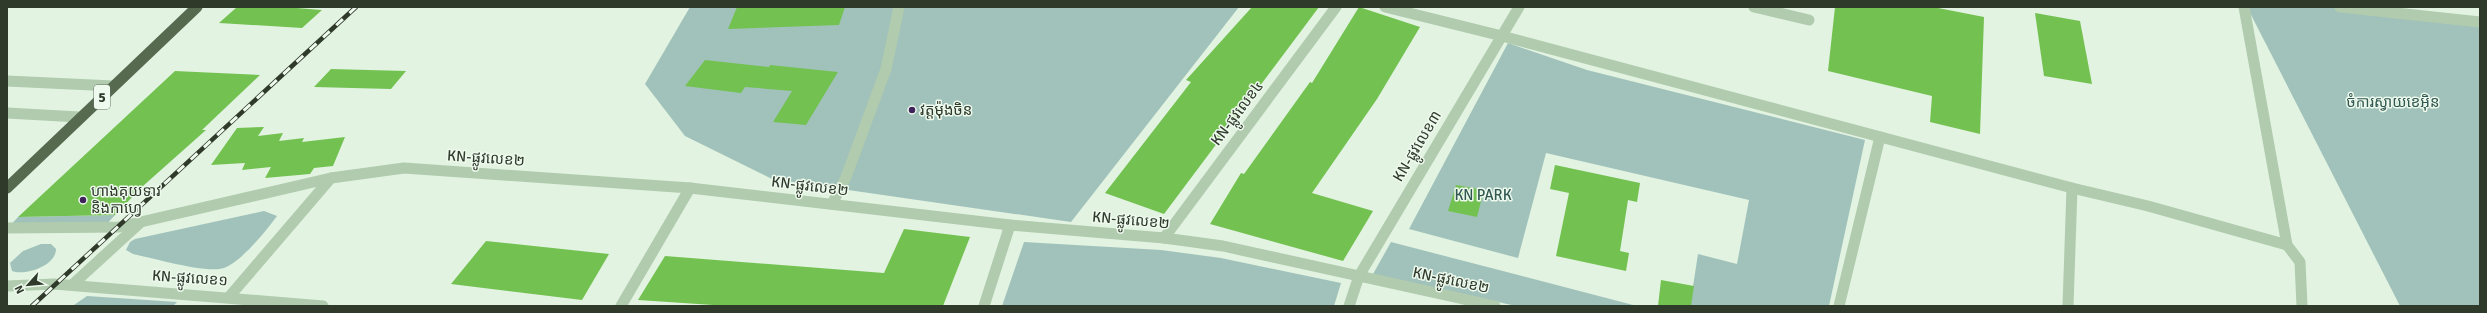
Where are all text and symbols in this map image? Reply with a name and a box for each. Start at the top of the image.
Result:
street label: KN-ផ្លូវលេខ៤ [1207,77,1271,151]
road number: 5 [94,85,110,109]
park label: ចំការស្វាយខេអ៊ិន [2347,93,2439,111]
place label: វត្តម៉ុងចិន [920,101,972,119]
marker: វត្តម៉ុងចិន [907,105,917,115]
street label: KN-ផ្លូវលេខ៣ [1389,107,1449,187]
street label: KN-ផ្លូវលេខ២ [446,146,525,174]
street label: KN-ផ្លូវលេខ២ [770,172,850,204]
place label: ហាងគុយទាវ និងកាហ្វេ [91,182,161,217]
park label: KN PARK [1454,186,1512,204]
marker: ហាងគុយទាវ និងកាហ្វេ [78,195,88,205]
street label: KN-ផ្លូវលេខ២ [1091,208,1171,237]
street label: KN-ផ្លូវលេខ២ [1410,263,1491,301]
north arrow [8,265,48,305]
street label: KN-ផ្លូវលេខ១ [151,266,229,294]
text: N [12,283,27,296]

